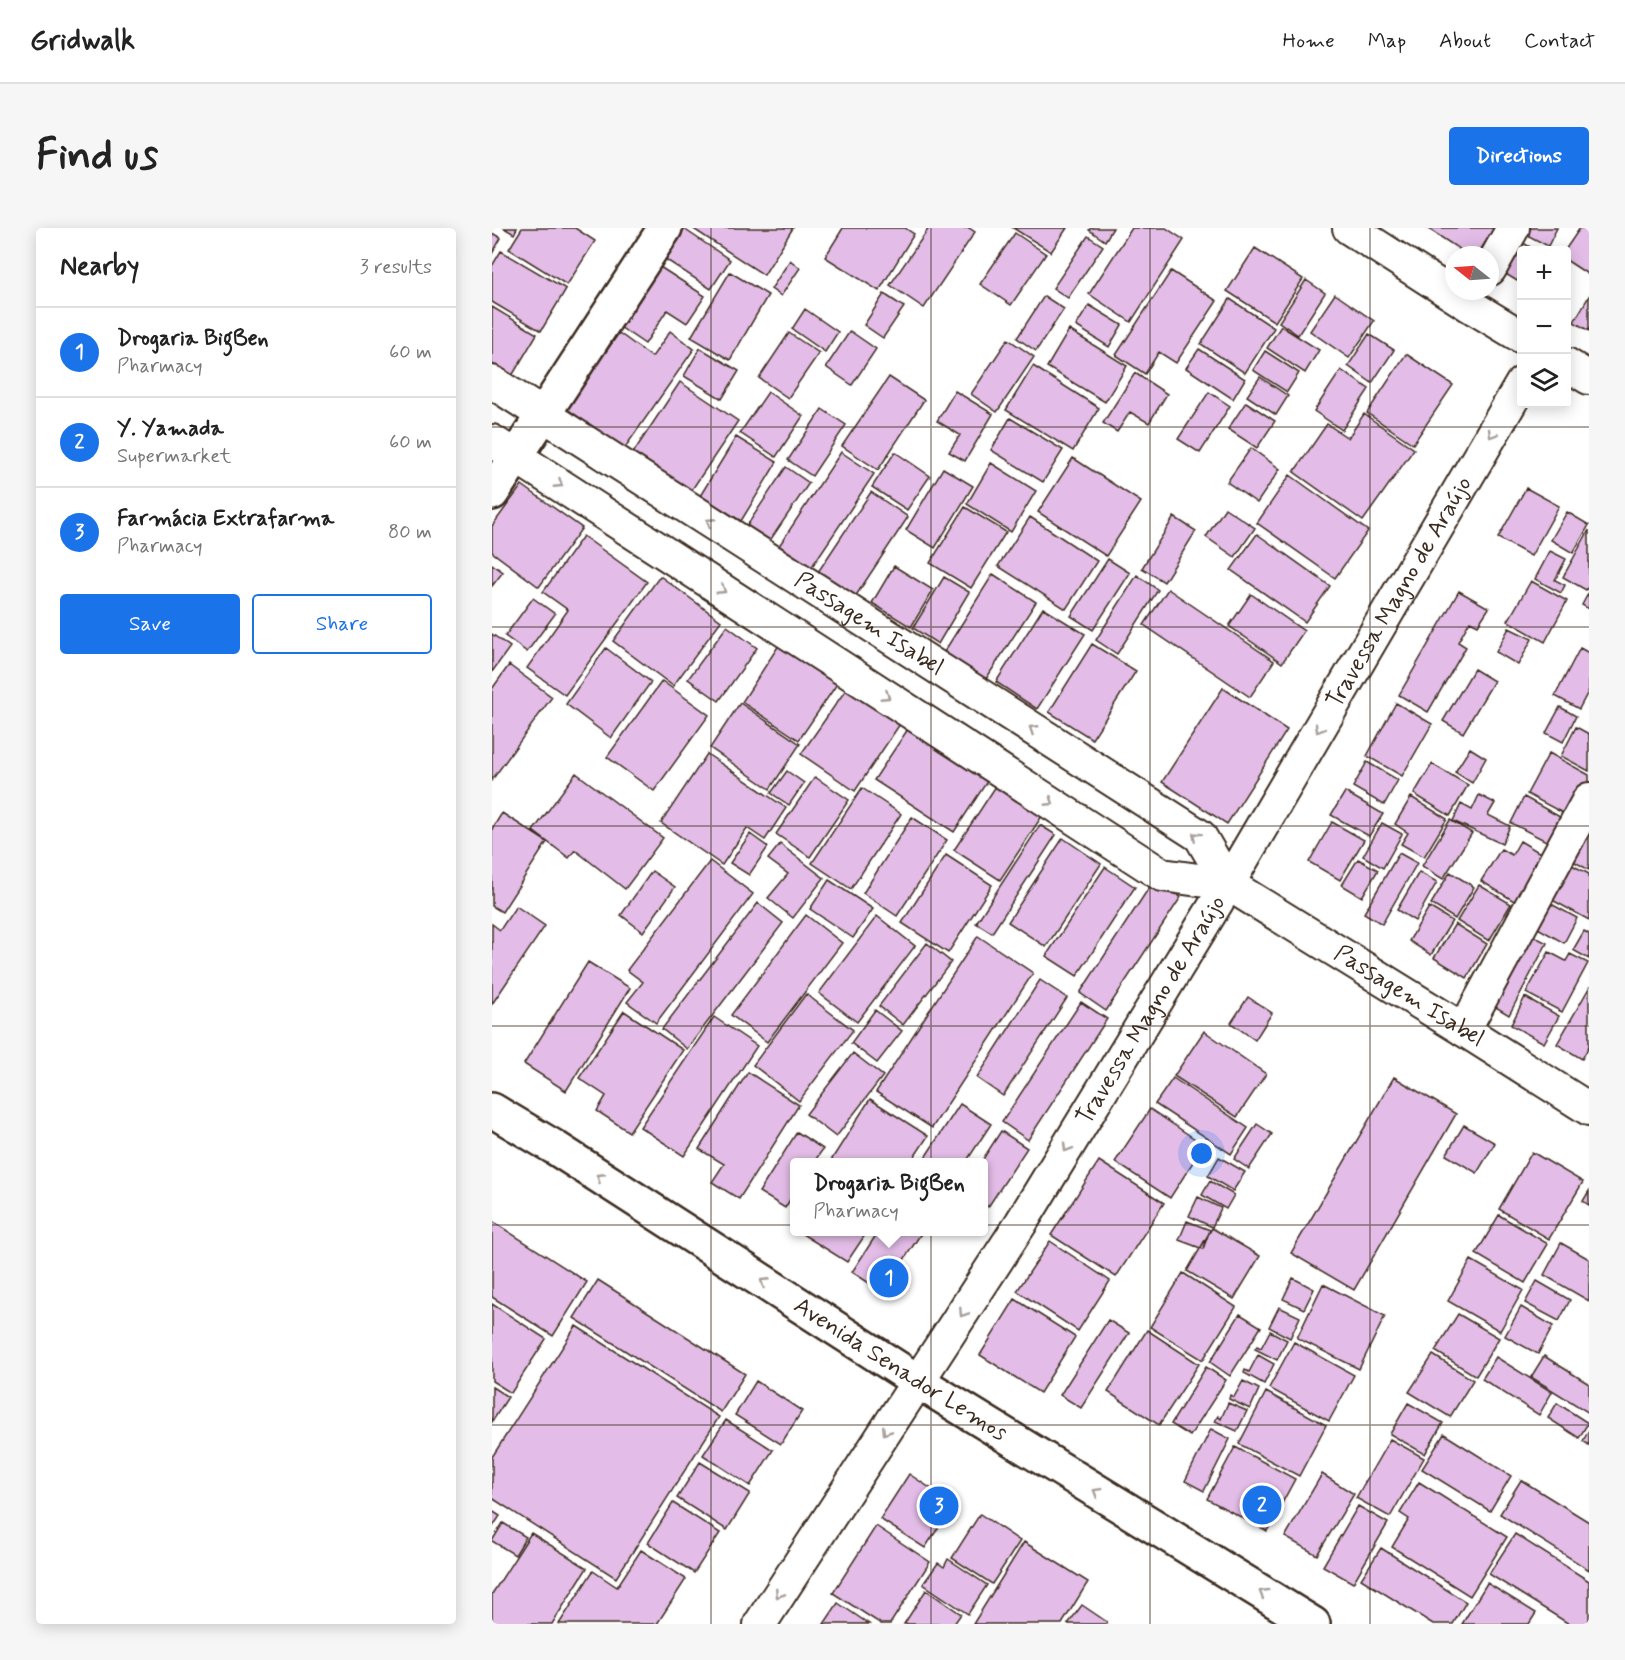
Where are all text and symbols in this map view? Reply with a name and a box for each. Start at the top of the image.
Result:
text: Gridwalk [30,23,135,60]
text: Home [1283,27,1335,55]
text: Map [1368,27,1406,55]
text: About [1439,27,1491,55]
text: Contact [1524,27,1595,55]
button: Directions [1449,127,1589,185]
text: Find us [36,129,158,184]
north arrow [1445,246,1499,300]
map controls [1517,246,1571,408]
button: + [1517,246,1571,300]
text: Nearby [60,250,139,284]
text: 3 results [360,254,432,281]
button: − [1517,300,1571,354]
text: Drogaria BigBen [117,325,269,353]
text: 1 [75,339,84,366]
text: 60 m [389,339,432,366]
text: Pharmacy [117,353,203,380]
button: layers [1517,354,1571,408]
text: Y. Yamada [117,415,224,443]
one-way arrow [1488,428,1499,438]
text: 2 [75,429,84,456]
text: 60 m [389,429,432,456]
text: Supermarket [117,443,231,470]
street label: Travessa Magno de Araújo [1319,471,1479,714]
one-way arrow [552,477,563,488]
text: Farmácia Extrafarma [117,505,334,533]
one-way arrow [706,517,716,529]
text: 3 [75,519,84,546]
text: 80 m [388,519,432,546]
text: Pharmacy [117,533,203,560]
street label: Passagem Isabel [789,565,950,683]
one-way arrow [716,583,727,594]
button: Save [60,594,240,654]
button: Share [252,594,432,654]
one-way arrow [880,689,890,701]
one-way arrow [1315,723,1326,733]
one-way arrow [1029,725,1039,737]
one-way arrow [1043,795,1054,806]
one-way arrow [1192,832,1203,843]
street label: Travessa Magno de Araújo [1069,889,1233,1131]
street label: Passagem Isabel [1328,938,1490,1054]
your location [1187,1139,1216,1168]
one-way arrow [1063,1142,1075,1152]
popup [790,1158,988,1236]
text: Drogaria BigBen [813,1170,965,1198]
one-way arrow [595,1173,606,1184]
text: Pharmacy [813,1198,899,1225]
pin: 1 [870,1256,908,1300]
one-way arrow [759,1279,770,1290]
street label: Avenida Senador Lemos [788,1290,1014,1448]
one-way arrow [959,1307,971,1317]
one-way arrow [883,1425,894,1436]
pin: 2 [1242,1482,1282,1528]
pin: 3 [920,1484,958,1528]
one-way arrow [1093,1487,1103,1499]
one-way arrow [776,1588,787,1599]
one-way arrow [1259,1589,1269,1601]

